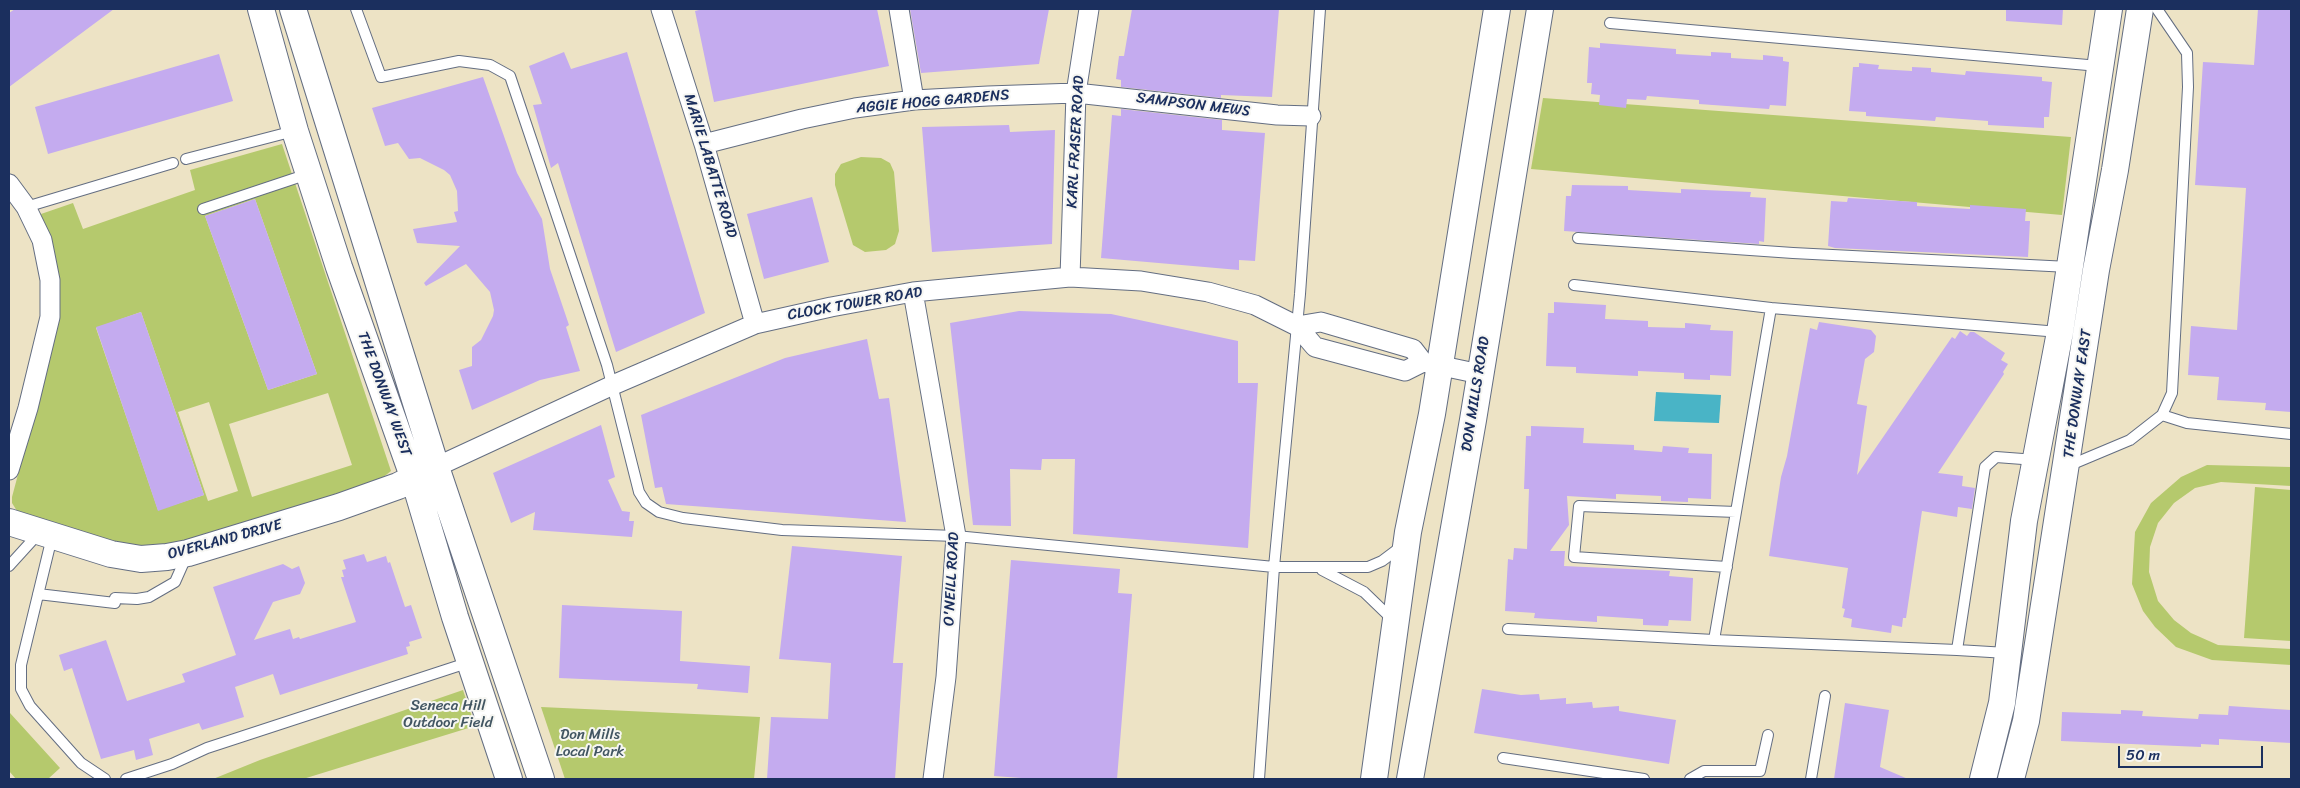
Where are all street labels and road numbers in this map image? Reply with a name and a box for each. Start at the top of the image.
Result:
street label: KARL FRASER ROAD [1064,75,1088,209]
street label: AGGIE HOGG GARDENS [856,86,1010,118]
street label: SAMPSON MEWS [1135,89,1251,121]
street label: MARIE LABATTE ROAD [680,92,740,240]
street label: CLOCK TOWER ROAD [786,283,924,325]
street label: THE DONWAY EAST [2060,328,2096,460]
street label: THE DONWAY WEST [353,329,415,459]
street label: DON MILLS ROAD [1458,335,1494,453]
street label: OVERLAND DRIVE [166,516,284,564]
street label: O'NEILL ROAD [941,532,963,626]

